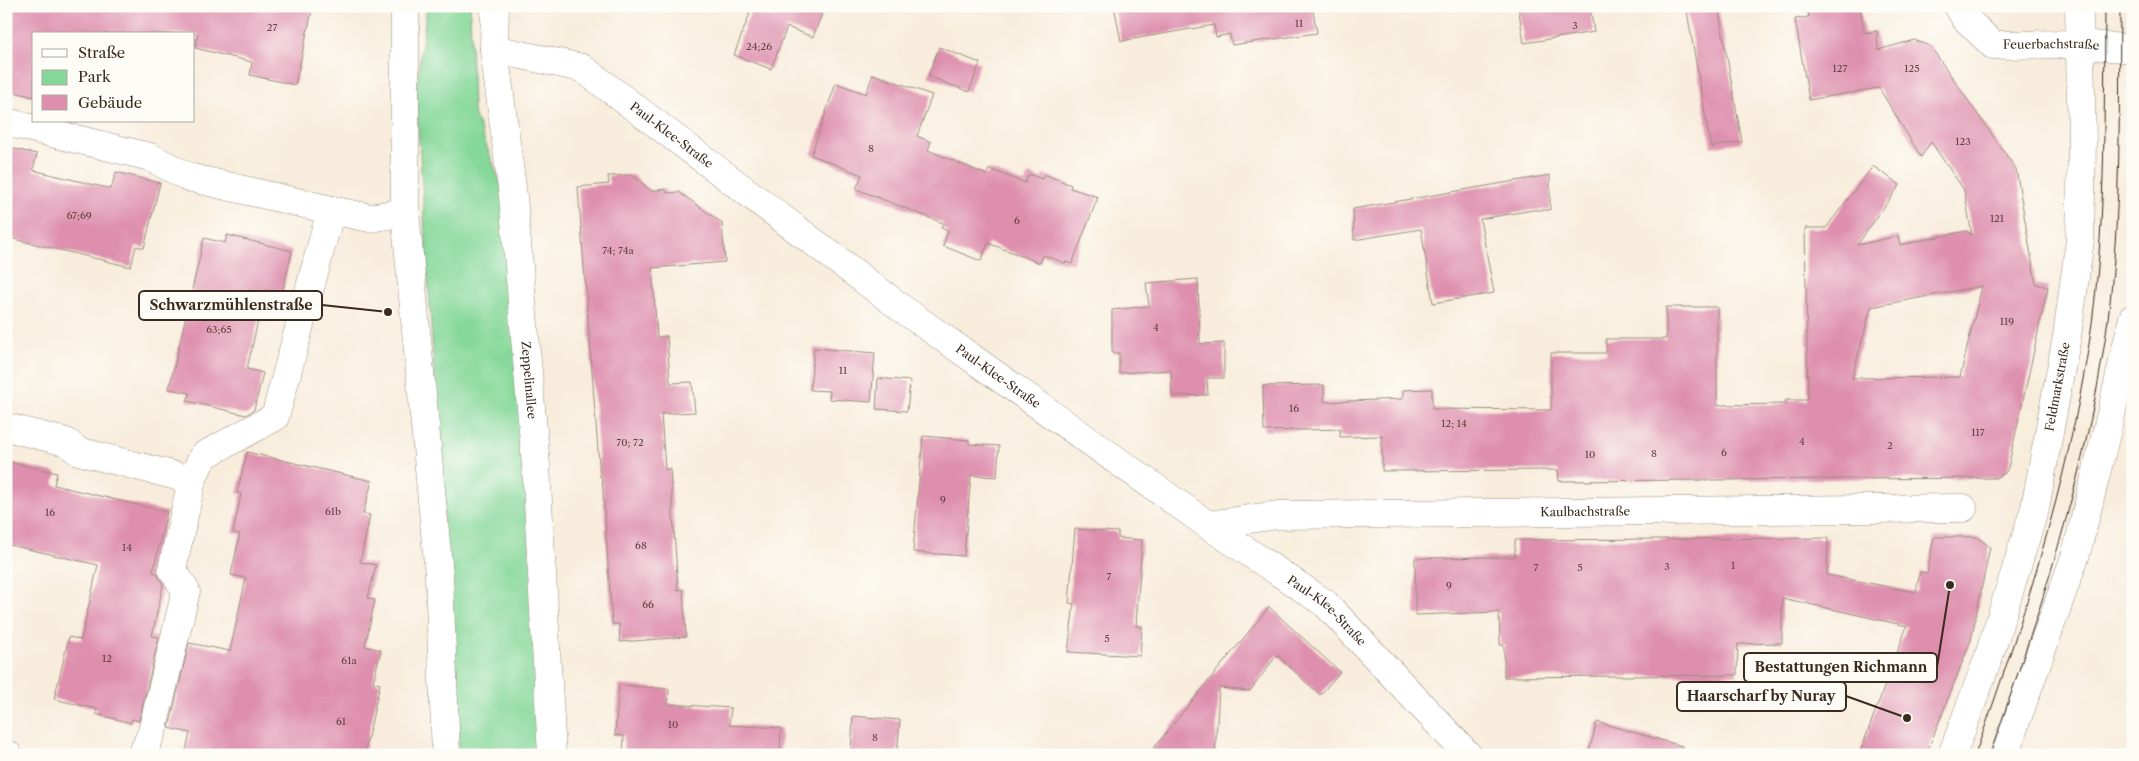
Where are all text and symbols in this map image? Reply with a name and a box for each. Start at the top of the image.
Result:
house number: 11 [1295,17,1304,30]
house number: 3 [1572,19,1578,32]
house number: 27 [267,21,277,34]
legend [32,32,195,122]
street label: Feuerbachstraße [2003,36,2100,53]
house number: 24;26 [746,40,772,53]
text: Straße [78,43,125,62]
house number: 127 [1833,62,1848,75]
house number: 125 [1904,62,1920,75]
text: Park [78,67,112,86]
text: Gebäude [78,93,142,112]
street label: Paul-Klee-Straße [627,99,717,171]
house number: 123 [1955,135,1971,148]
house number: 8 [868,142,874,155]
house number: 67;69 [66,209,92,222]
house number: 121 [1990,212,2005,225]
house number: 6 [1014,214,1020,227]
house number: 74; 74a [602,244,635,257]
callout: Schwarzmühlenstraße [139,291,322,320]
text: Schwarzmühlenstraße [149,296,313,314]
house number: 119 [2000,315,2014,328]
house number: 4 [1153,321,1159,334]
house number: 63;65 [206,323,232,336]
street label: Zeppelinallee [518,340,540,420]
street label: Paul-Klee-Straße [953,341,1044,411]
street label: Feldmarkstraße [2041,341,2073,432]
house number: 11 [839,364,848,377]
house number: 16 [1289,402,1299,415]
house number: 12; 14 [1441,417,1467,430]
house number: 117 [1971,426,1985,439]
house number: 4 [1799,435,1805,448]
house number: 70; 72 [616,436,644,449]
house number: 2 [1887,439,1893,452]
house number: 6 [1721,446,1727,459]
house number: 8 [1651,447,1657,460]
house number: 10 [1585,448,1595,461]
house number: 9 [940,493,946,506]
street label: Kaulbachstraße [1540,503,1631,519]
house number: 61b [325,505,341,518]
house number: 16 [45,506,55,519]
house number: 68 [635,539,647,552]
house number: 14 [122,541,132,554]
house number: 1 [1731,559,1736,572]
house number: 3 [1664,560,1670,573]
house number: 7 [1534,561,1539,574]
house number: 5 [1577,561,1583,574]
house number: 7 [1107,570,1112,583]
street label: Paul-Klee-Straße [1284,572,1370,649]
house number: 9 [1446,579,1452,592]
house number: 66 [642,598,654,611]
house number: 5 [1104,632,1110,645]
house number: 12 [102,652,112,665]
callout: Bestattungen Richmann [1744,653,1937,682]
house number: 61a [341,654,357,667]
text: Bestattungen Richmann [1755,658,1928,676]
callout: Haarscharf by Nuray [1677,682,1846,711]
text: Haarscharf by Nuray [1687,687,1836,705]
house number: 61 [336,715,347,728]
house number: 10 [668,718,678,731]
house number: 8 [872,731,878,744]

